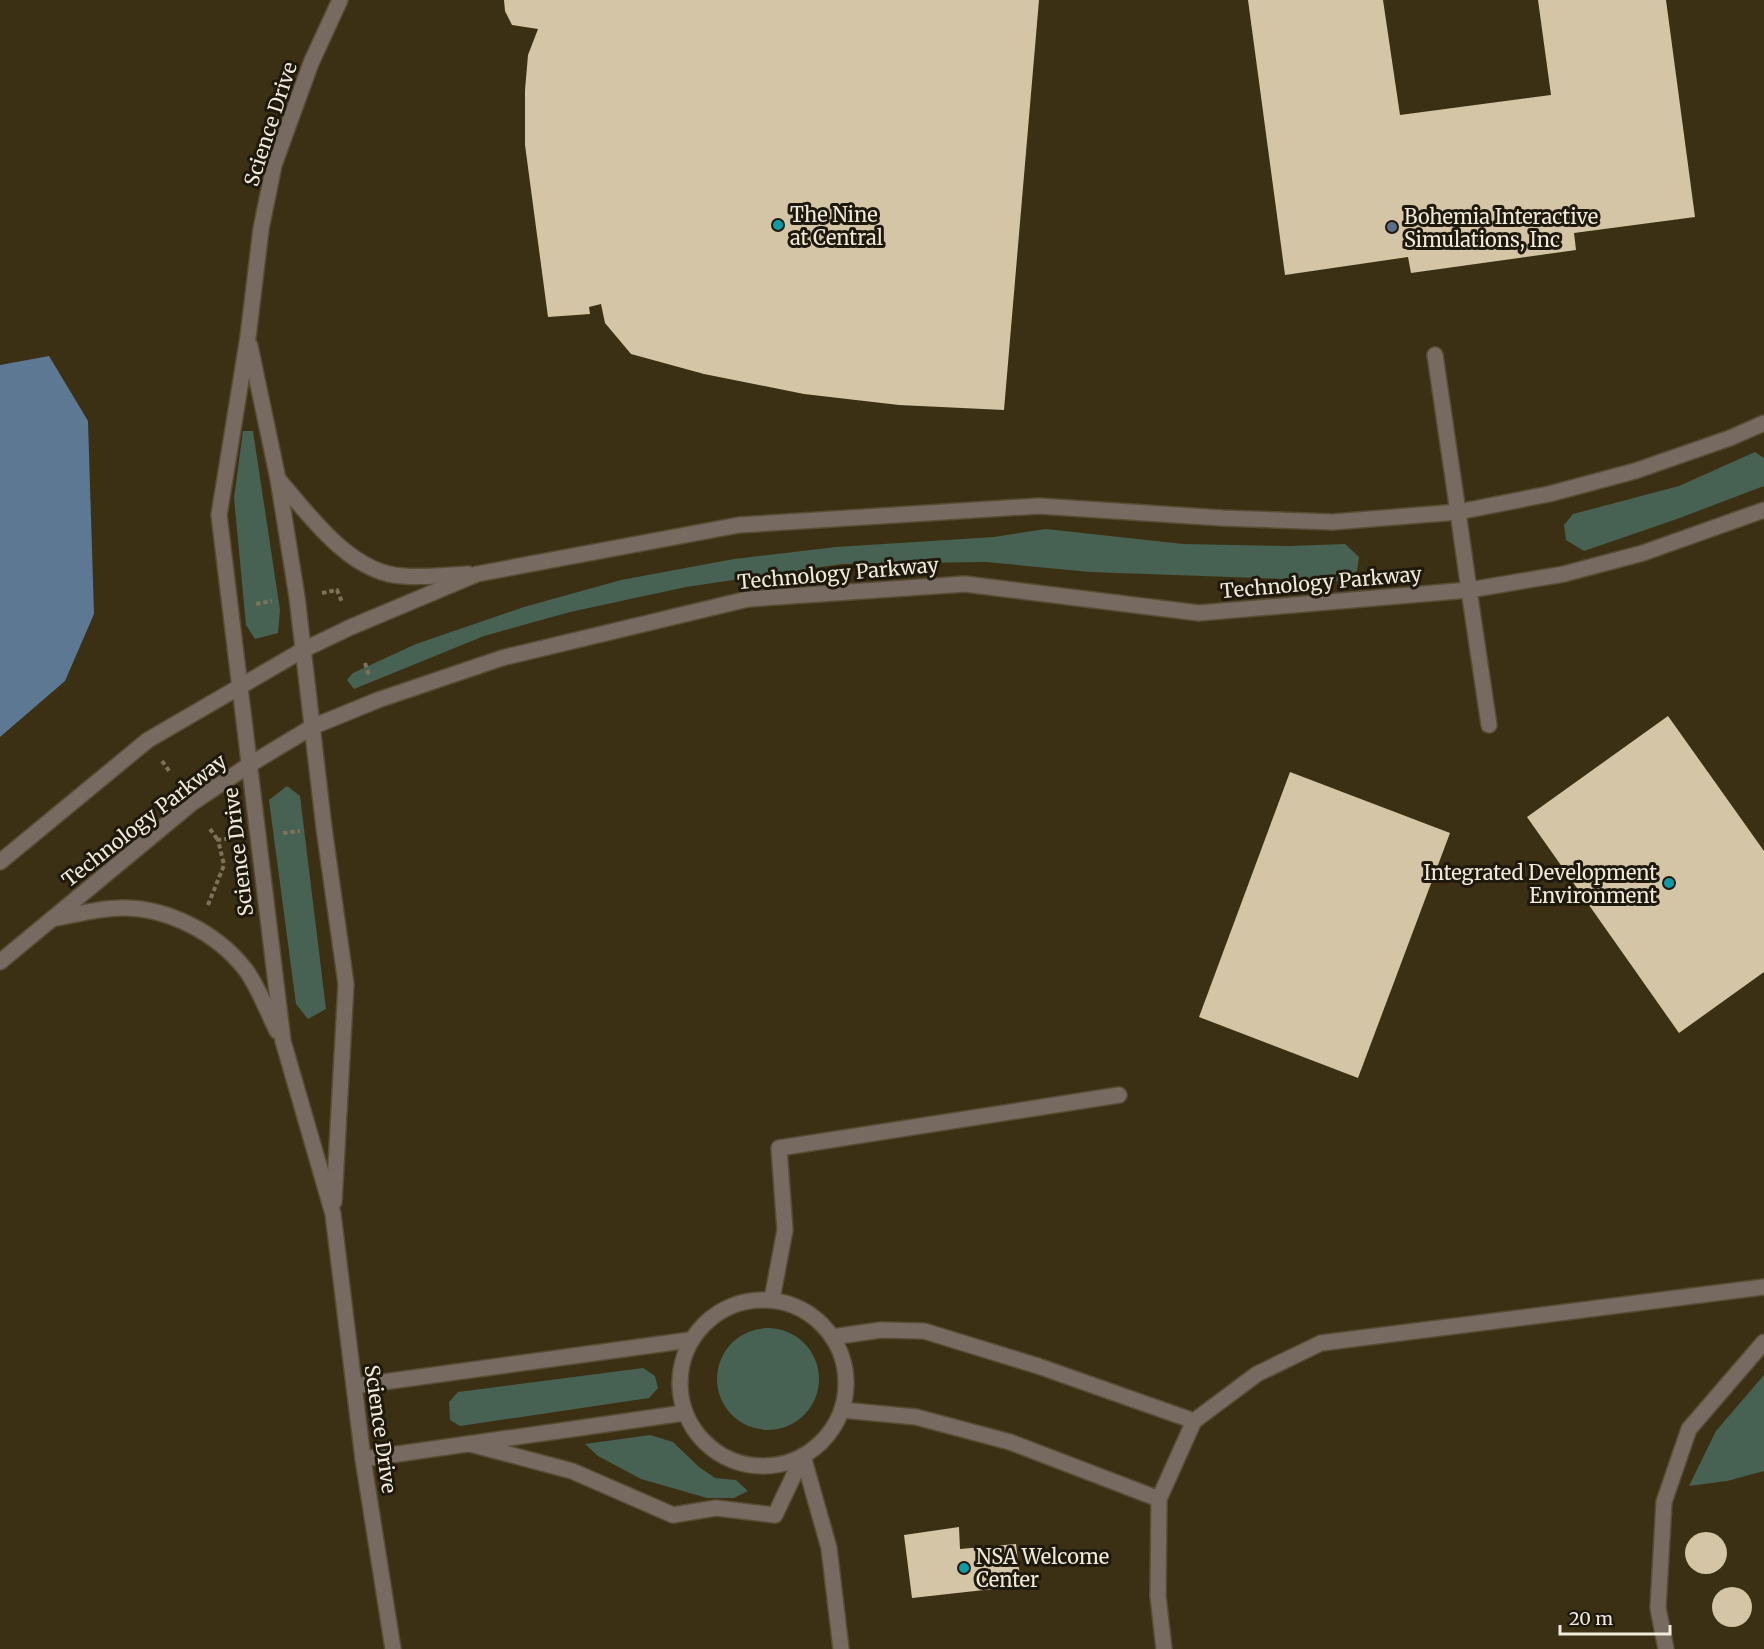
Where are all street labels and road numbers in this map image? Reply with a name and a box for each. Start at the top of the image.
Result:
street label: Science Drive [238,59,302,189]
street label: Technology Parkway [736,552,940,594]
street label: Technology Parkway [1219,561,1423,603]
street label: Technology Parkway [57,748,232,892]
street label: Science Drive [218,786,258,918]
street label: Science Drive [360,1363,402,1495]

